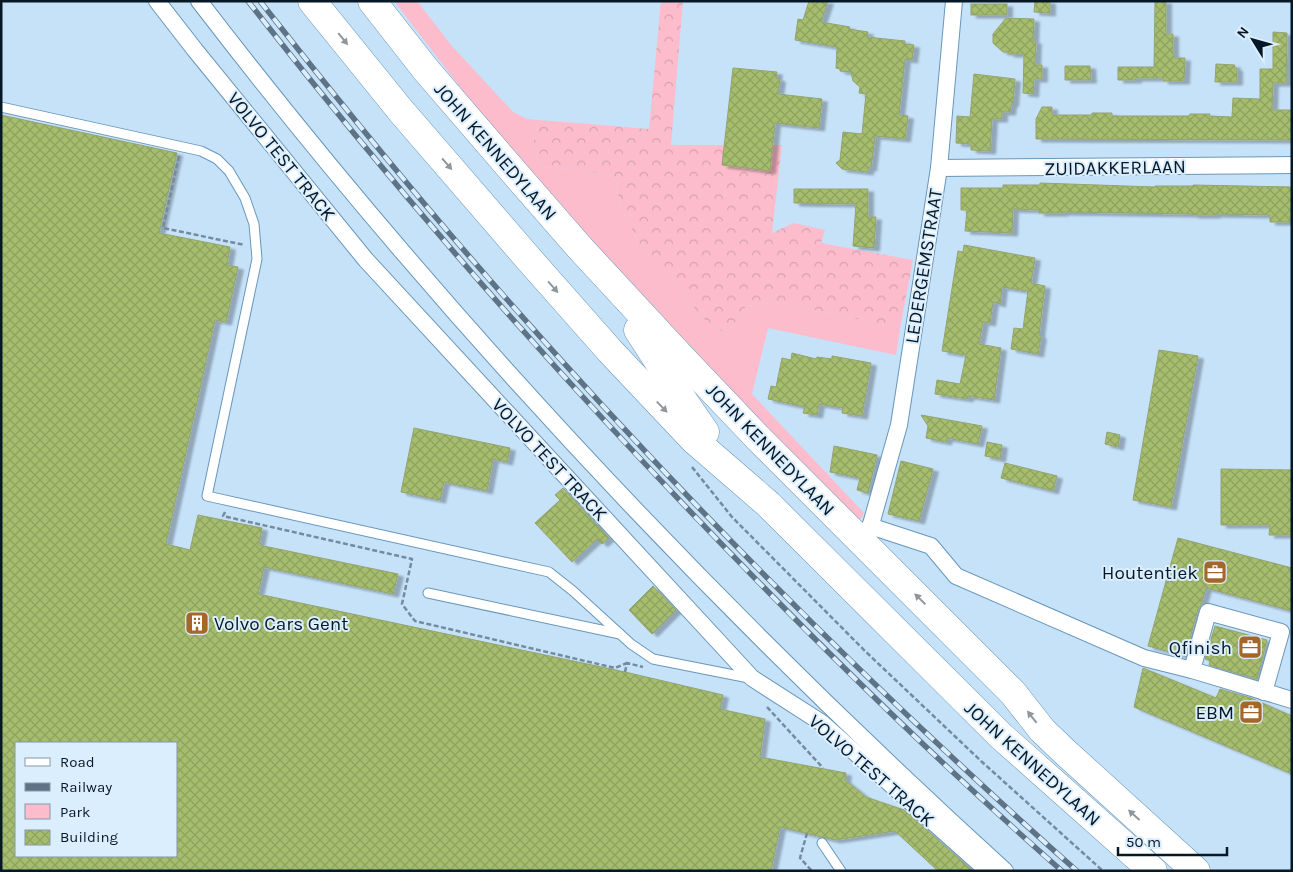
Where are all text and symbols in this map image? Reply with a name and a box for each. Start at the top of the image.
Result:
north arrow [1228,15,1278,65]
text: N [1233,23,1253,42]
one-way arrow [337,32,348,45]
street label: JOHN KENNEDYLAAN [429,78,561,225]
street label: VOLVO TEST TRACK [223,88,340,226]
street label: ZUIDAKKERLAAN [1044,156,1186,180]
one-way arrow [441,157,453,169]
street label: LEDERGEMSTRAAT [901,187,947,345]
one-way arrow [547,280,559,292]
street label: JOHN KENNEDYLAAN [701,379,839,520]
street label: VOLVO TEST TRACK [487,394,612,526]
one-way arrow [656,401,668,413]
office icon: Houtentiek [1202,559,1228,585]
place label: Houtentiek [1102,562,1198,584]
one-way arrow [914,593,926,605]
building icon: Volvo Cars Gent [184,610,210,636]
place label: Volvo Cars Gent [214,613,348,635]
office icon: Qfinish [1237,634,1263,660]
place label: Qfinish [1169,637,1232,659]
street label: JOHN KENNEDYLAAN [960,697,1105,831]
office icon: EBM [1238,699,1264,725]
place label: EBM [1195,702,1234,724]
street label: VOLVO TEST TRACK [804,710,939,832]
one-way arrow [1026,711,1037,724]
legend [15,742,178,857]
text: Road [60,753,95,771]
text: Railway [60,778,112,796]
text: Park [60,803,90,821]
one-way arrow [1128,809,1140,821]
scale bar [1118,824,1227,856]
text: Building [60,828,118,846]
text: 50 m [1126,833,1161,851]

